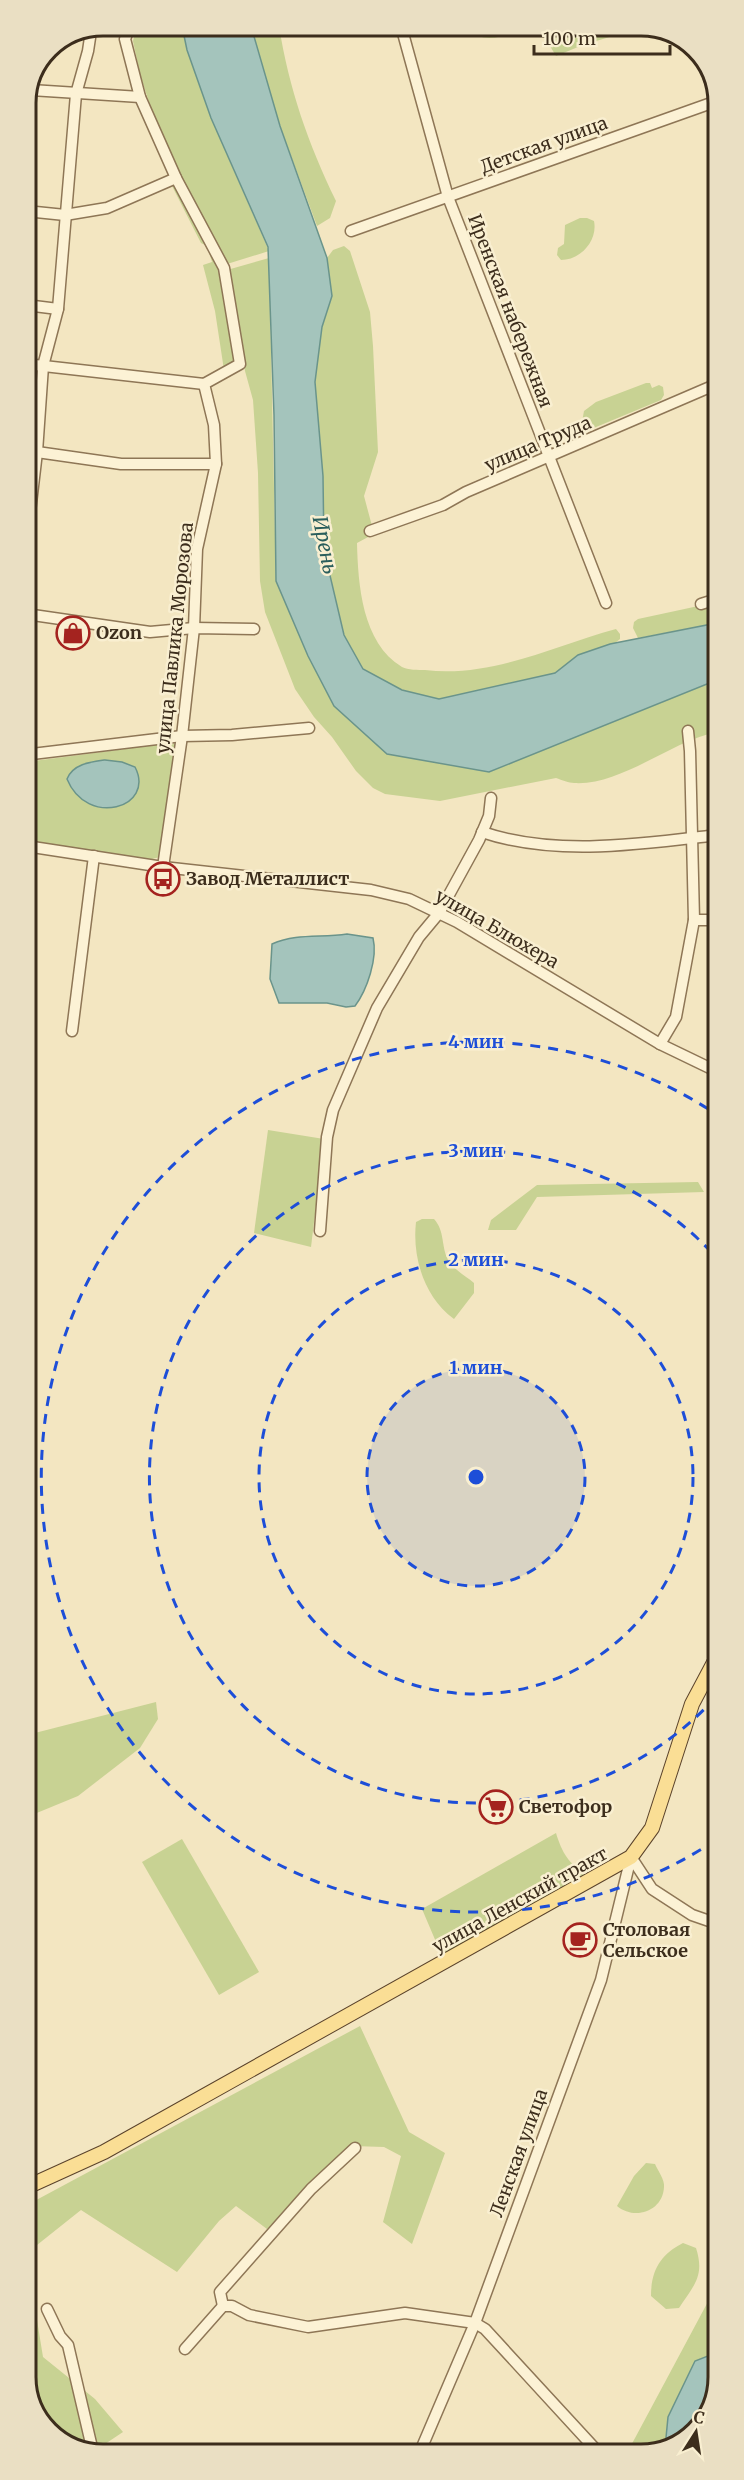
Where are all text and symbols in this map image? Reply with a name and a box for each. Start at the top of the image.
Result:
scale bar [534,18,670,56]
text: 100 m [543,27,596,50]
street label: Детская улица [477,111,611,178]
street label: Иренская набережная [463,211,558,411]
street label: улица Труда [481,411,595,476]
water label: Ирень [308,514,343,576]
street label: улица Павлика Морозова [151,521,198,755]
shop icon: Ozon [55,615,91,651]
place label: Ozon [96,621,142,644]
bus stop icon: Завод Металлист [145,861,181,897]
place label: Завод Металлист [186,867,349,890]
street label: улица Блюхера [431,884,563,973]
text: 4 мин [448,1030,504,1053]
text: 3 мин [449,1139,504,1162]
text: 2 мин [448,1248,504,1271]
text: 1 мин [449,1356,503,1379]
centre of rings [466,1467,486,1487]
supermarket icon: Светофор [478,1789,514,1825]
place label: Светофор [519,1795,612,1818]
street label: улица Ленский тракт [428,1842,612,1957]
place label: Столовая Сельское [603,1918,690,1962]
cafe icon: Столовая Сельское [562,1922,598,1958]
street label: Ленская улица [485,2085,552,2220]
north arrow [666,2402,726,2462]
text: С [692,2406,706,2428]

